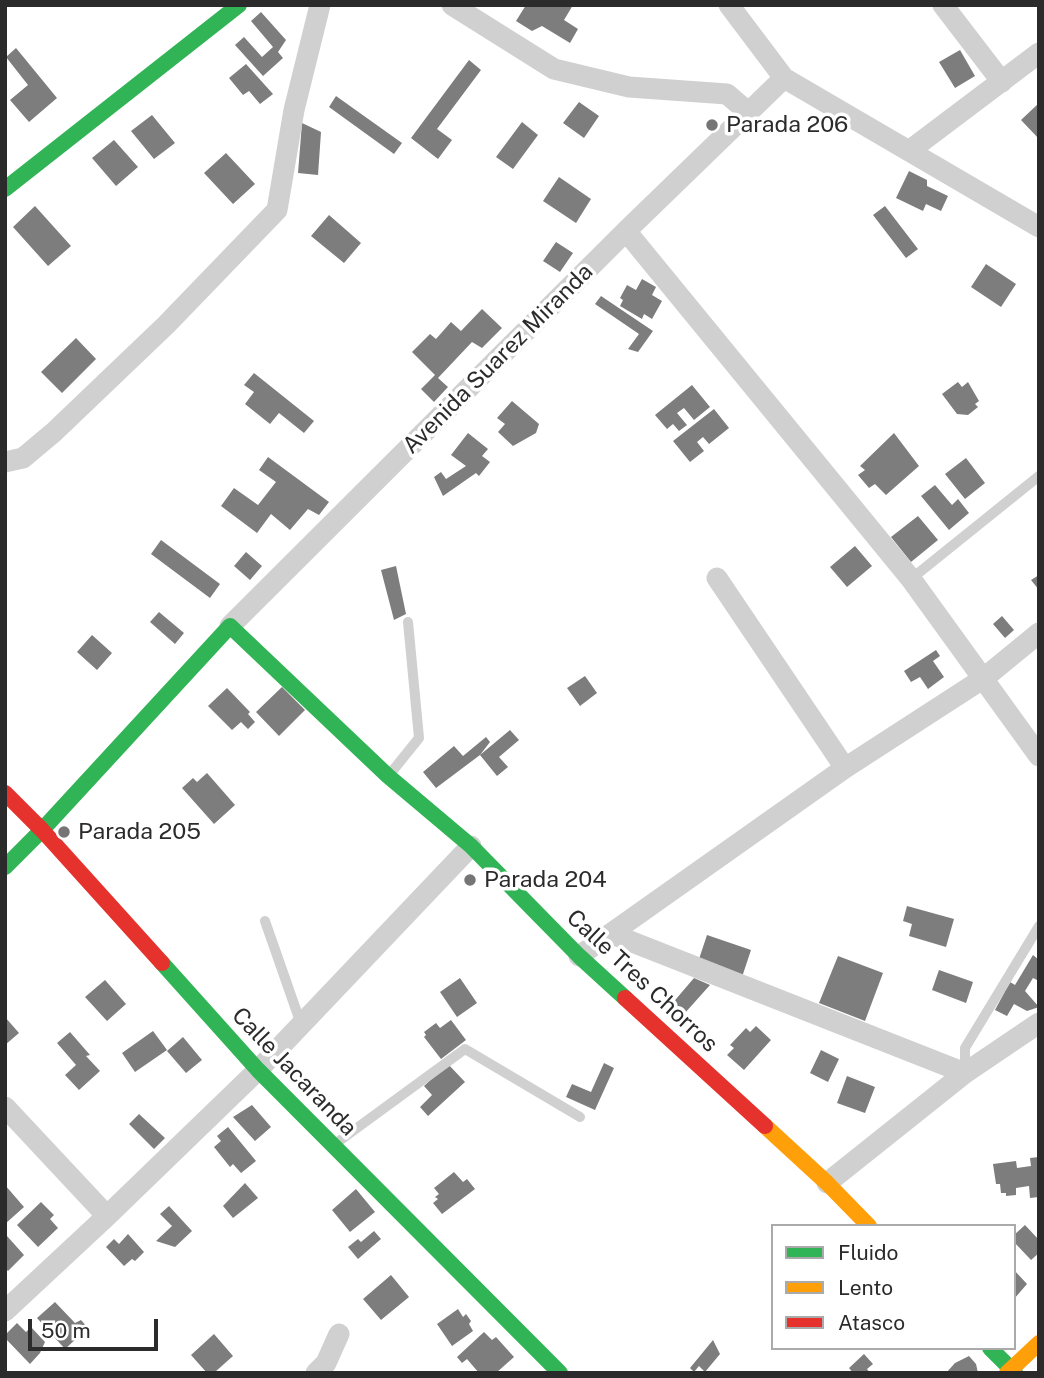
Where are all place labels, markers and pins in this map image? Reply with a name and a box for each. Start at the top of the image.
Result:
place label: Parada 206 [726,111,848,139]
marker: Parada 206 [704,117,720,133]
place label: Parada 205 [78,818,201,846]
marker: Parada 205 [56,824,72,840]
place label: Parada 204 [484,866,607,894]
marker: Parada 204 [462,872,478,888]

